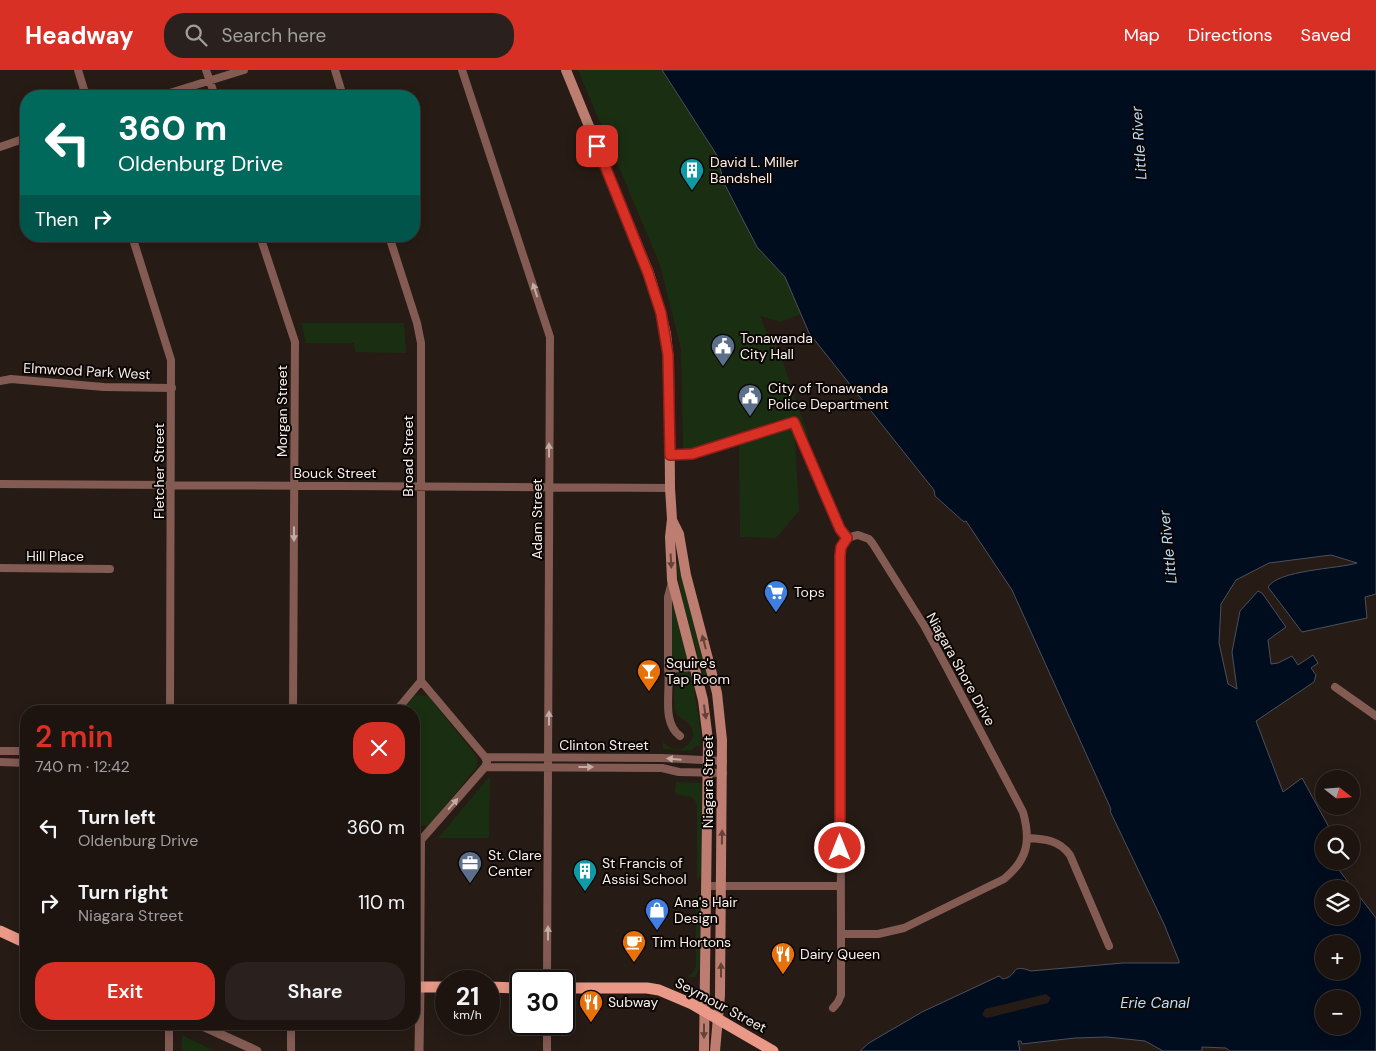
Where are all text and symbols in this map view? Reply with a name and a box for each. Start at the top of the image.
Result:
search box [164,13,514,58]
text: Headway [25,20,134,51]
icon: search [182,21,210,49]
text: Search here [222,23,326,48]
text: Map [1124,23,1160,47]
text: Directions [1188,23,1273,47]
text: Saved [1301,23,1351,47]
text: 360 m [118,105,227,151]
water label: Little River [1126,105,1152,180]
icon: left [35,110,100,175]
pin [576,125,618,167]
icon: arrive [583,132,611,160]
text: Oldenburg Drive [118,149,283,178]
place label: David L. Miller Bandshell [710,153,799,187]
building icon: David L. Miller Bandshell [679,157,705,191]
icon: right [88,205,116,233]
text: Then [35,207,78,232]
one-way arrow [530,282,538,297]
place label: Tonawanda City Hall [740,329,813,363]
public building icon: Tonawanda City Hall [710,333,736,367]
street label: Elmwood Park West [23,359,151,383]
street label: Morgan Street [273,365,291,457]
place label: City of Tonawanda Police Department [768,379,889,413]
public building icon: City of Tonawanda Police Department [737,383,763,417]
street label: Broad Street [399,415,417,497]
street label: Fletcher Street [150,423,168,519]
one-way arrow [546,442,554,458]
street label: Bouck Street [293,464,377,482]
street label: Adam Street [528,478,546,560]
water label: Little River [1154,509,1182,585]
one-way arrow [290,527,298,543]
street label: Hill Place [26,547,84,565]
one-way arrow [667,553,675,569]
supermarket icon: Tops [763,579,789,613]
place label: Tops [794,583,825,601]
street label: Niagara Shore Drive [922,609,1000,729]
one-way arrow [699,634,707,649]
place label: Squire's Tap Room [666,654,730,688]
bar icon: Squire's Tap Room [636,658,662,692]
one-way arrow [701,705,709,721]
one-way arrow [545,709,553,725]
text: 2 min [35,717,113,756]
button: close [353,722,405,774]
street label: Clinton Street [559,736,649,754]
street label: Niagara Street [699,736,717,828]
one-way arrow [666,755,682,763]
text: 740 m · 12:42 [35,756,130,777]
one-way arrow [579,763,595,771]
north arrow [1315,770,1360,815]
map controls [1315,770,1360,1035]
one-way arrow [447,798,459,810]
text: Turn left [78,805,156,830]
icon: left [35,814,63,842]
text: 360 m [347,815,405,840]
position arrow [813,821,865,873]
button: search [1315,825,1360,870]
one-way arrow [718,829,726,845]
text: Oldenburg Drive [78,830,198,851]
place label: St. Clare Center [488,846,542,880]
office icon: St. Clare Center [457,850,483,884]
place label: St Francis of Assisi School [602,854,687,888]
building icon: St Francis of Assisi School [572,858,598,892]
text: Turn right [78,880,168,905]
button: layers [1315,880,1360,925]
icon: right [35,889,63,917]
text: 110 m [358,890,405,915]
place label: Ana's Hair Design [674,893,738,927]
shop icon: Ana's Hair Design [644,897,670,931]
text: Niagara Street [78,905,183,926]
one-way arrow [544,924,552,940]
cafe icon: Tim Hortons [621,929,647,963]
place label: Tim Hortons [652,933,731,951]
button: + [1315,935,1360,980]
restaurant icon: Dairy Queen [770,941,796,975]
place label: Dairy Queen [800,945,880,963]
button: Exit [35,962,215,1020]
button: Share [225,962,405,1020]
one-way arrow [717,962,725,978]
speed limit sign: 30 [510,970,575,1035]
street label: Seymour Street [672,973,770,1037]
text: 21 [456,980,479,1013]
restaurant icon: Subway [578,989,604,1023]
button: − [1315,990,1360,1035]
place label: Subway [608,993,658,1011]
water label: Erie Canal [1120,993,1190,1013]
text: km/h [453,1007,482,1023]
one-way arrow [700,1023,708,1039]

